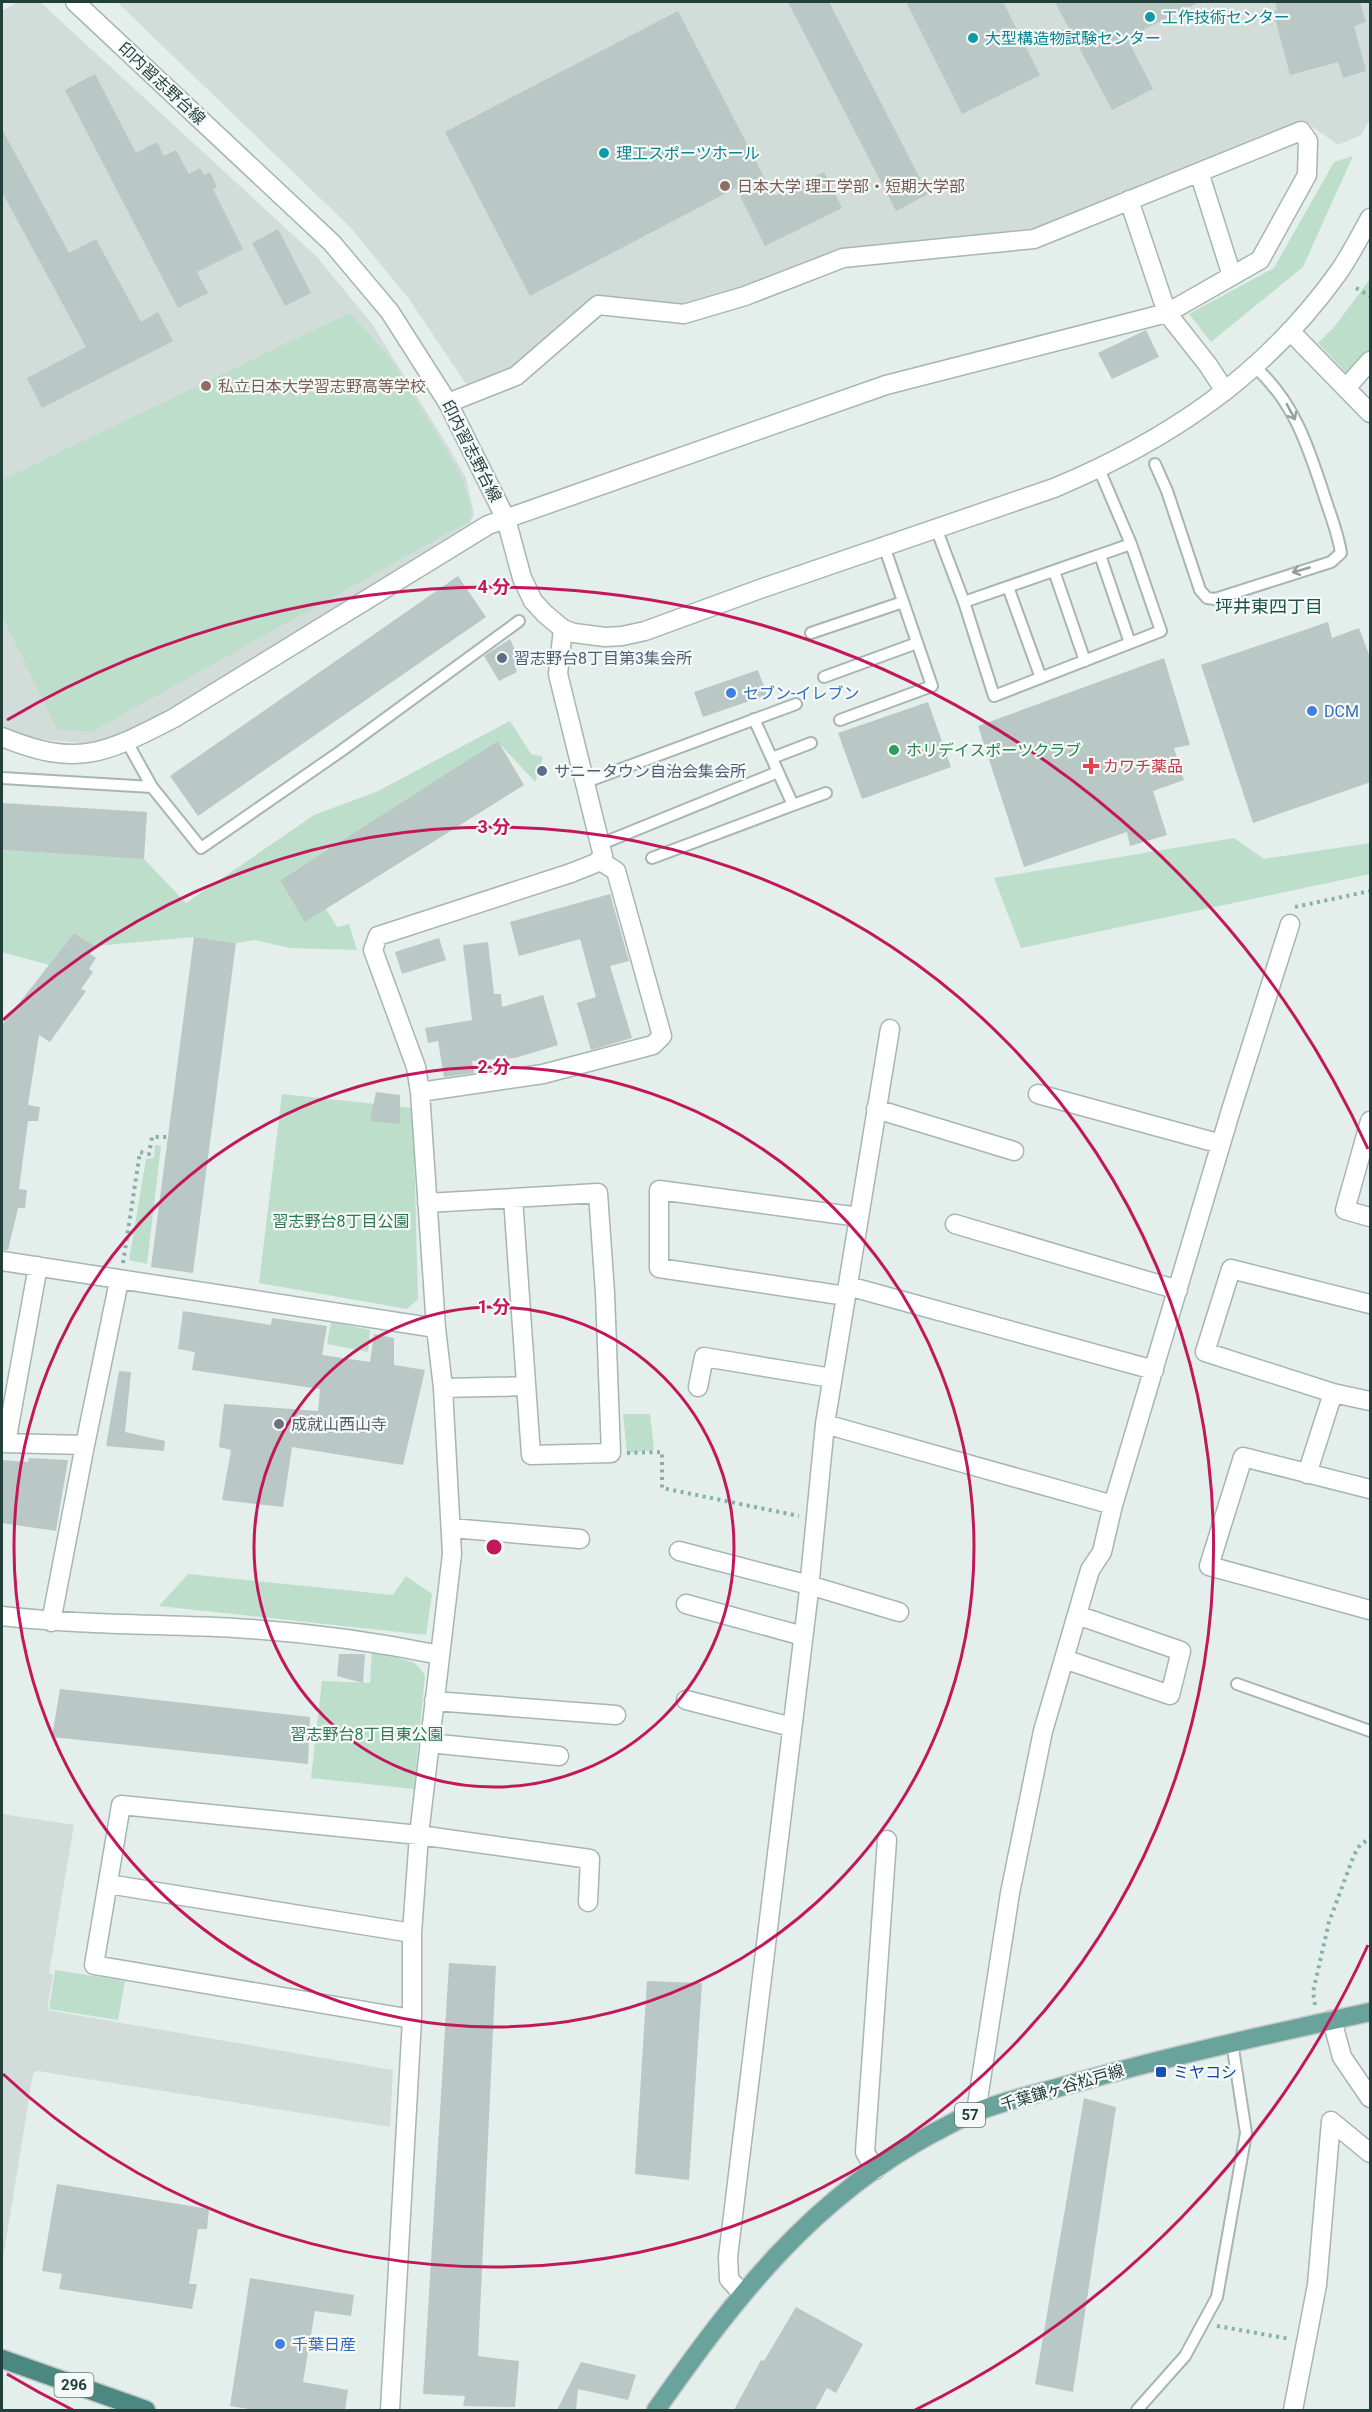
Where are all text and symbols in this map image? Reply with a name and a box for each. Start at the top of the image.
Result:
place label: 工作技術センター [1162,8,1290,27]
marker: 工作技術センター [1143,10,1157,24]
place label: 大型構造物試験センター [985,29,1161,48]
marker: 大型構造物試験センター [966,31,980,45]
street label: 印内習志野台線 [114,38,209,129]
place label: 理工スポーツホール [616,144,760,163]
marker: 理工スポーツホール [597,146,611,160]
place label: 日本大学 理工学部・短期大学部 [737,177,965,196]
marker: 日本大学 理工学部・短期大学部 [718,179,732,193]
place label: 私立日本大学習志野高等学校 [218,377,426,396]
marker: 私立日本大学習志野高等学校 [199,379,213,393]
street label: 印内習志野台線 [438,397,505,505]
one-way arrow [1286,402,1297,420]
one-way arrow [1292,565,1311,576]
text: 4 分 [478,576,510,597]
district label: 坪井東四丁目 [1215,596,1323,617]
place label: 習志野台8丁目第3集会所 [514,649,692,668]
marker: 習志野台8丁目第3集会所 [495,651,509,665]
place label: セブン-イレブン [743,684,859,703]
marker: セブン-イレブン [724,686,738,700]
place label: DCM [1324,702,1359,721]
marker: DCM [1305,704,1319,718]
place label: ホリデイスポーツクラブ [906,741,1081,760]
marker: ホリデイスポーツクラブ [887,743,901,757]
place label: カワチ薬品 [1103,757,1183,776]
marker: カワチ薬品 [1084,759,1098,773]
place label: サニータウン自治会集会所 [554,762,746,781]
marker: サニータウン自治会集会所 [535,764,549,778]
text: 3 分 [478,816,510,837]
text: 2 分 [478,1056,510,1077]
park label: 習志野台8丁目公園 [273,1212,410,1231]
text: 1 分 [478,1296,510,1317]
place label: 成就山西山寺 [291,1415,387,1434]
marker: 成就山西山寺 [272,1417,286,1431]
centre of rings [484,1537,504,1557]
park label: 習志野台8丁目東公園 [291,1725,444,1744]
street label: 千葉鎌ヶ谷松戸線 [998,2061,1126,2114]
place label: ミヤコシ [1173,2063,1237,2082]
marker: ミヤコシ [1154,2065,1168,2079]
road number: 57 [955,2103,985,2127]
place label: 千葉日産 [292,2335,356,2354]
marker: 千葉日産 [273,2337,287,2351]
road number: 296 [54,2373,94,2397]

